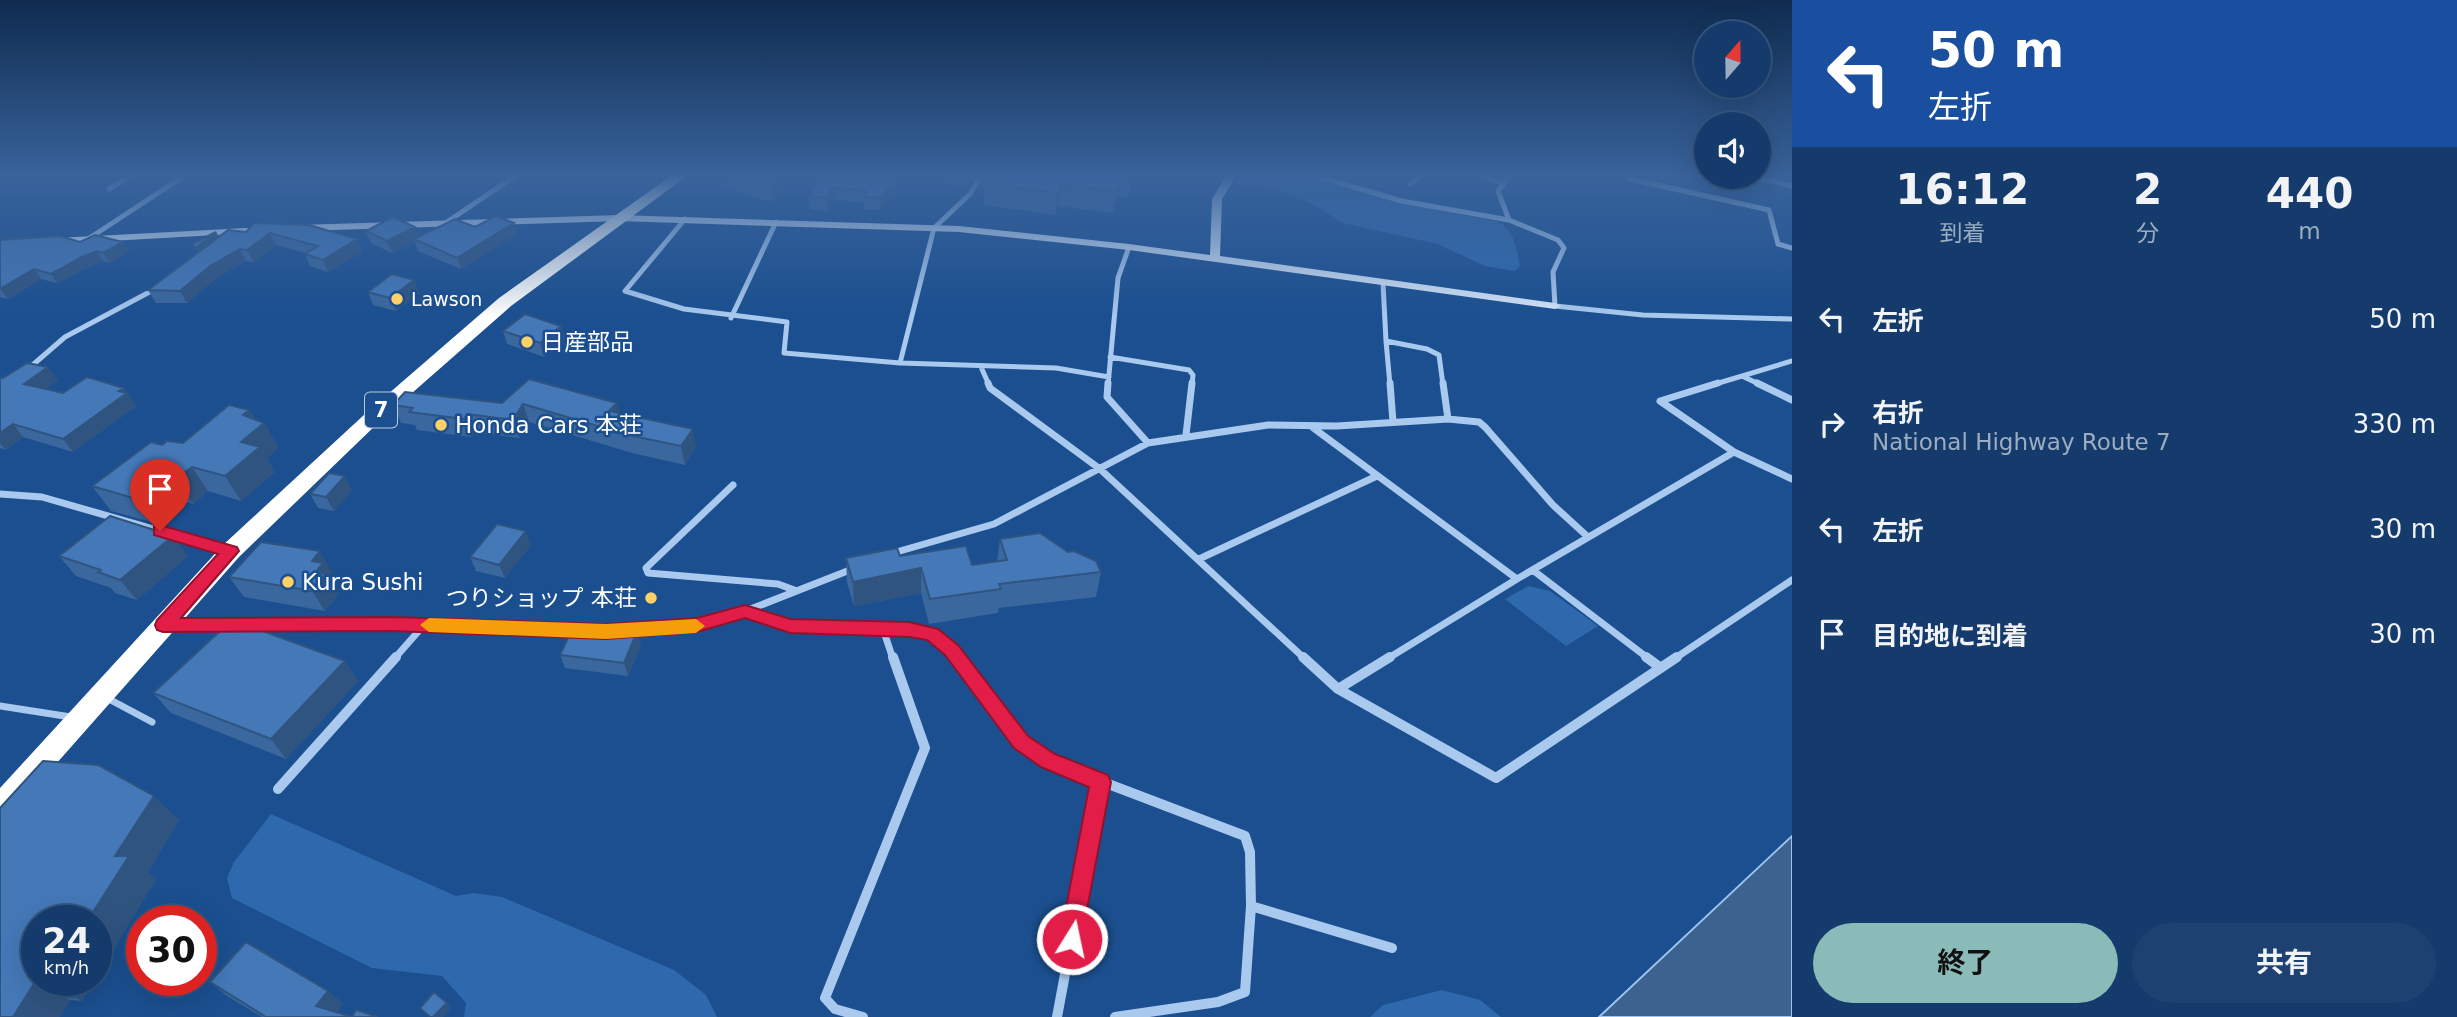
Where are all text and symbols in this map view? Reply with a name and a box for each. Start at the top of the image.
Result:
north arrow [1694,21,1771,98]
map controls [1694,21,1771,189]
text: 50 m [1928,22,2064,79]
icon: left [1813,28,1904,119]
text: 左折 [1928,88,1992,126]
button: sound [1694,112,1771,189]
text: 16:12 [1896,165,2029,214]
text: 2 [2133,165,2162,214]
text: 440 [2266,169,2353,218]
text: m [2298,218,2321,244]
text: 到着 [1939,220,1985,246]
text: 分 [2136,220,2159,246]
place label: Lawson [411,288,482,310]
marker: Lawson [389,291,405,307]
icon: left [1813,300,1851,338]
text: 50 m [2369,304,2436,334]
text: 左折 [1872,306,1924,336]
place label: 日産部品 [541,329,633,355]
marker: 日産部品 [519,334,535,350]
road number: 7 [365,392,397,428]
text: 右折 [1872,398,1924,428]
icon: right [1813,405,1851,443]
text: 330 m [2353,409,2436,439]
place label: Honda Cars 本荘 [455,412,642,438]
marker: Honda Cars 本荘 [433,417,449,433]
text: National Highway Route 7 [1872,429,2171,455]
pin [130,459,190,531]
icon: arrive [141,470,179,508]
icon: left [1813,510,1851,548]
text: 30 m [2369,514,2436,544]
text: 左折 [1872,516,1924,546]
place label: Kura Sushi [302,569,424,595]
marker: Kura Sushi [280,574,296,590]
place label: つりショップ 本荘 [446,585,637,611]
marker: つりショップ 本荘 [643,590,659,606]
icon: arrive [1813,615,1851,653]
text: 30 m [2369,619,2436,649]
text: 目的地に到着 [1872,621,2028,651]
position arrow [1035,902,1109,976]
speed limit sign: 30 [126,905,217,996]
text: 24 [42,921,91,961]
button: 終了 [1813,923,2118,1003]
button: 共有 [2132,923,2436,1003]
text: km/h [44,957,89,978]

